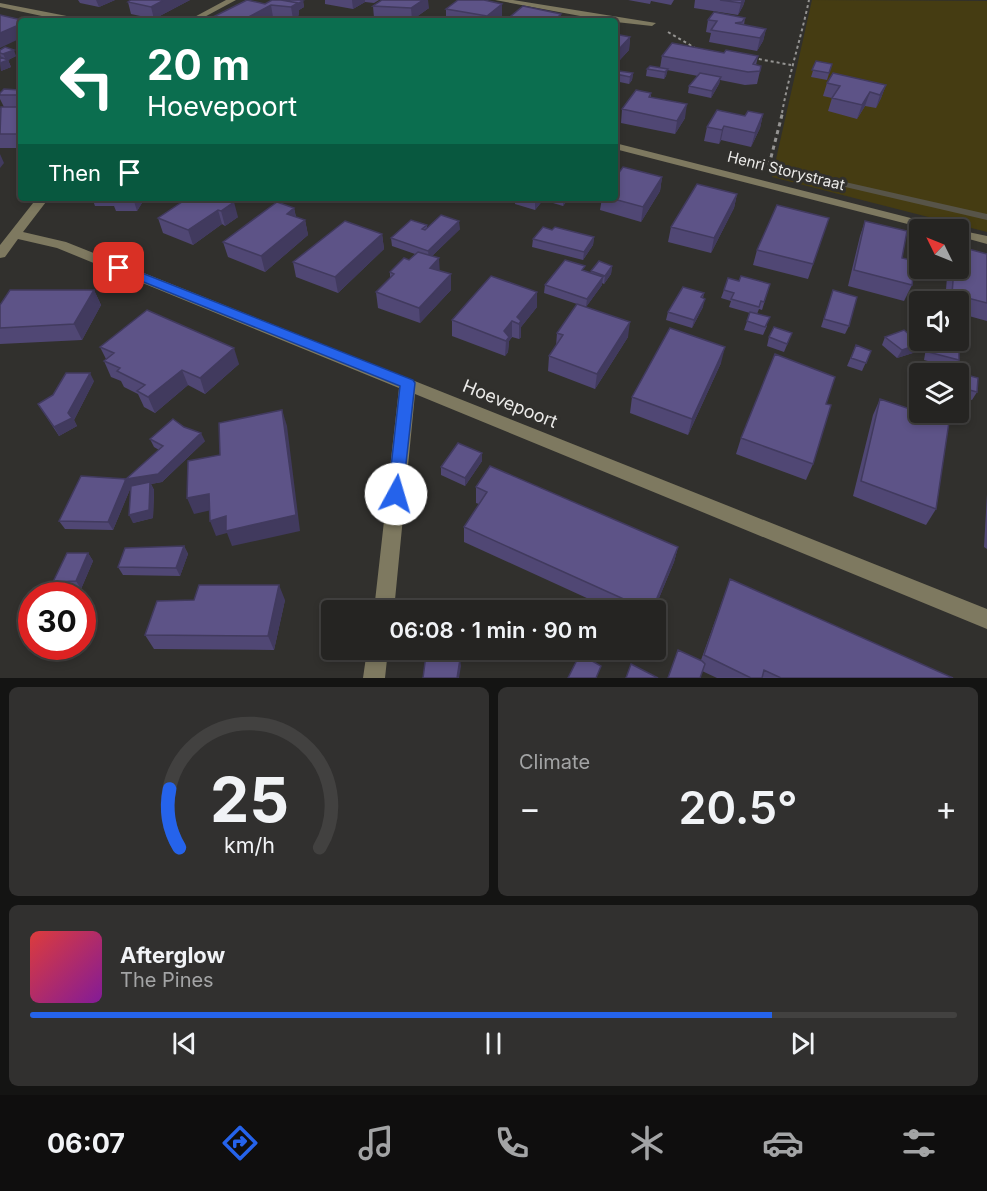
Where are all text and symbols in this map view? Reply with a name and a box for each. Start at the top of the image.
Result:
text: 20 m [147,39,250,90]
icon: left [48,42,126,120]
text: Hoevepoort [147,90,297,123]
street label: Henri Storystraat [725,147,847,194]
icon: arrive [113,156,146,189]
text: Then [48,160,101,186]
north arrow [909,219,969,279]
map controls [909,219,969,423]
pin [93,242,144,293]
icon: arrive [102,251,135,284]
button: sound [909,291,969,351]
button: layers [909,363,969,423]
street label: Hoevepoort [460,375,561,432]
position arrow [364,462,428,526]
speed limit sign: 30 [18,582,96,660]
text: 06:08 · 1 min · 90 m [389,617,598,643]
text: Climate [519,750,590,774]
text: 25 [209,762,289,837]
text: 20.5° [678,780,798,835]
text: − [519,788,541,828]
text: + [935,788,957,828]
text: km/h [224,833,274,859]
text: Afterglow [120,942,225,968]
text: The Pines [120,968,214,992]
icon: previous [168,1027,201,1060]
icon: pause [477,1027,510,1060]
icon: next [786,1027,819,1060]
icon: directions [219,1122,261,1164]
icon: music [355,1122,397,1164]
icon: phone [491,1122,533,1164]
icon: climate [626,1122,668,1164]
icon: car [762,1122,804,1164]
icon: filters [898,1122,940,1164]
text: 06:07 [47,1127,125,1160]

